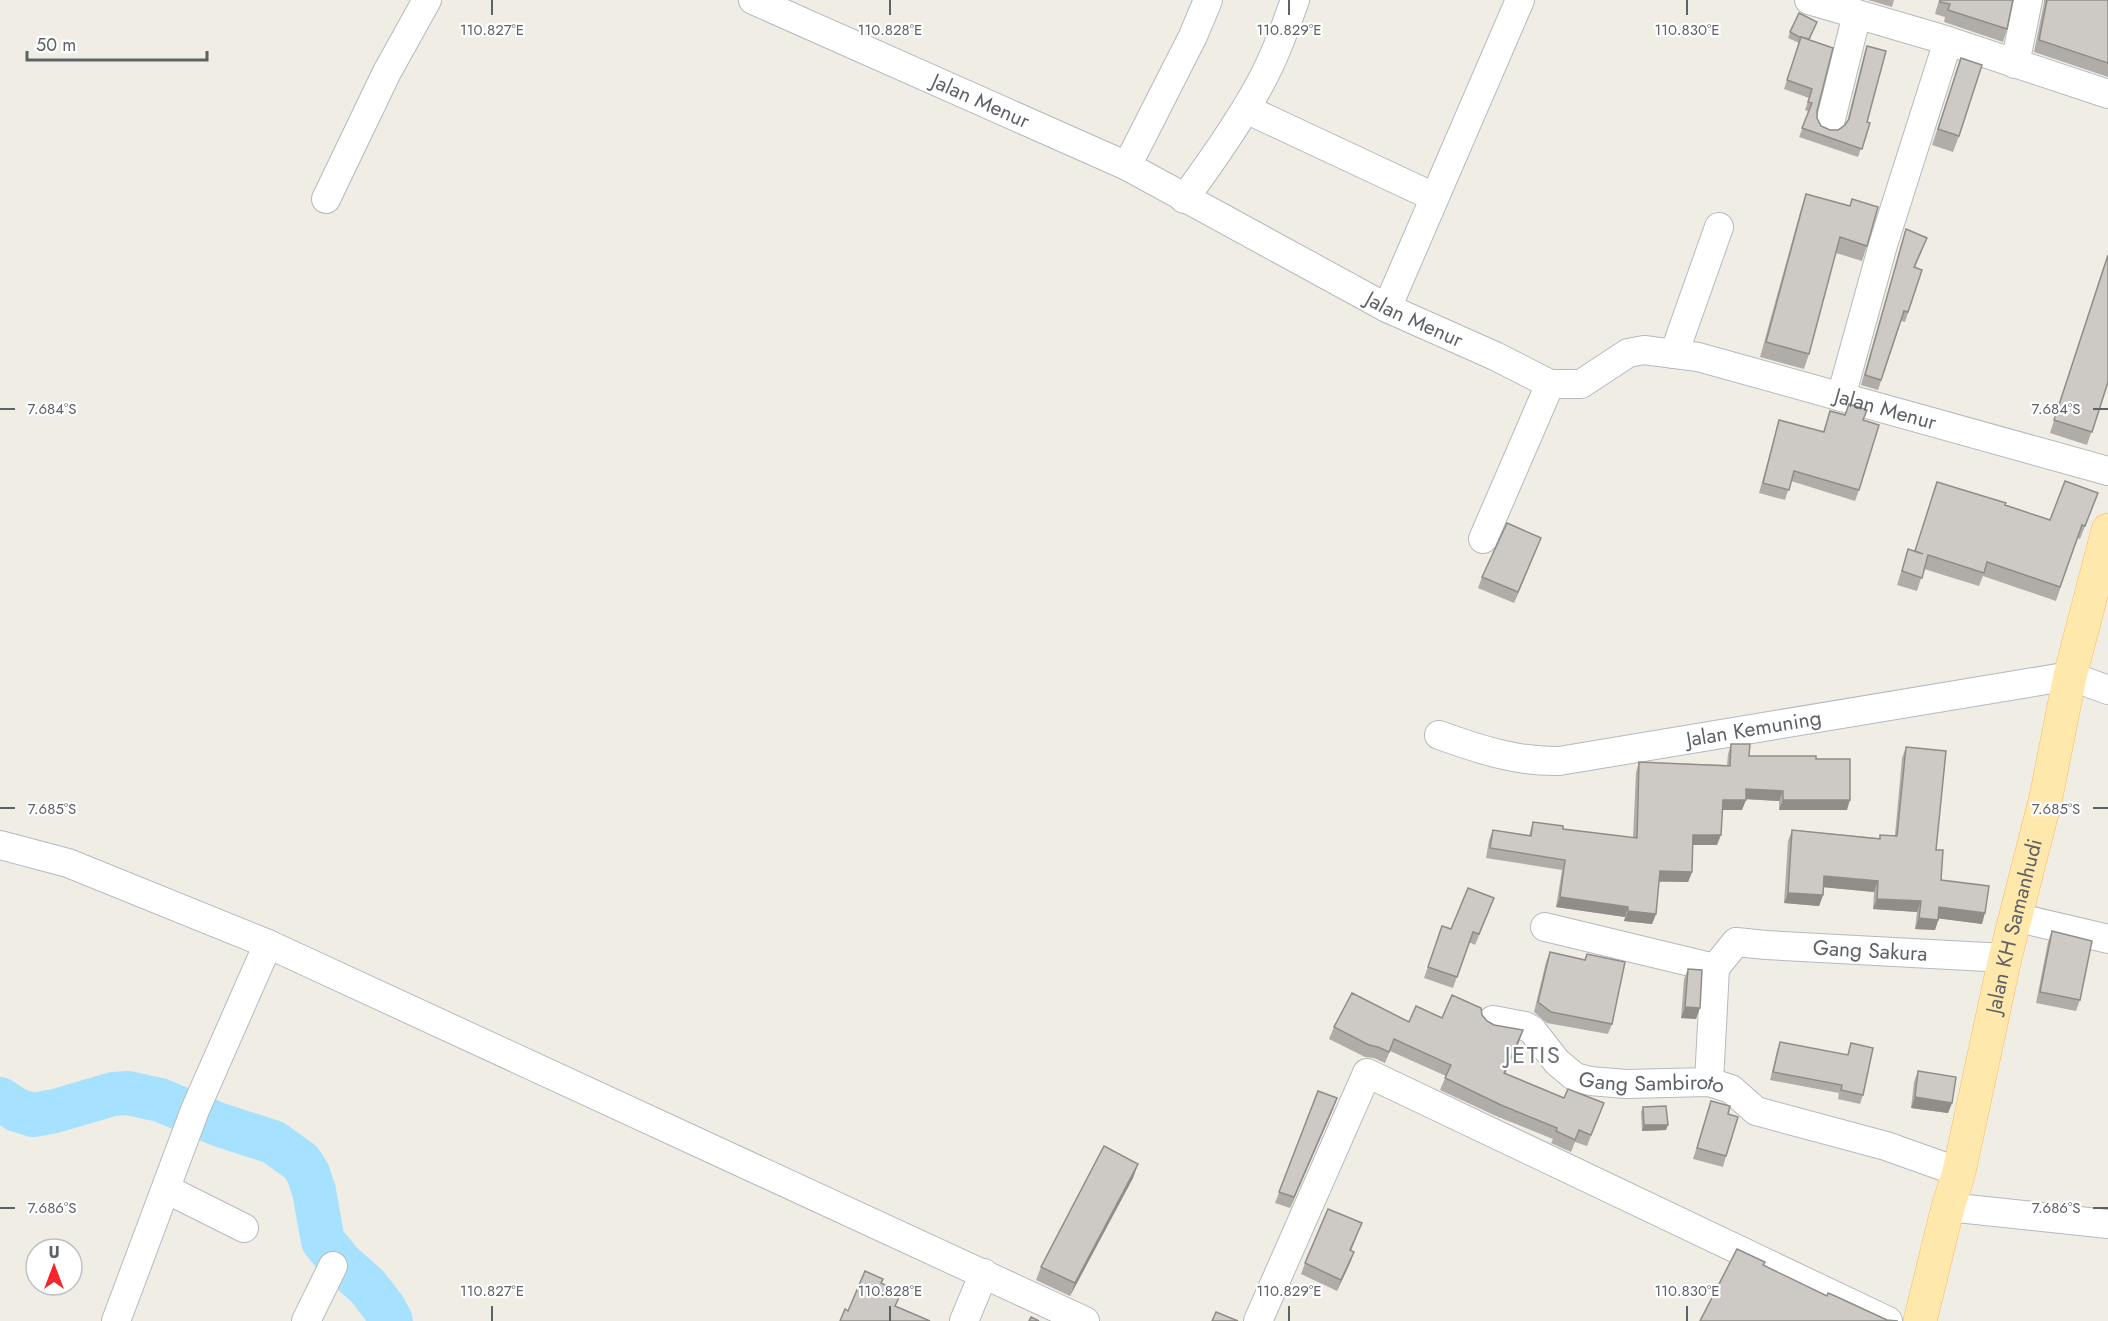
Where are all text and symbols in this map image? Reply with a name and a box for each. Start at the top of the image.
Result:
text: 110.827°E [460,19,524,41]
text: 110.828°E [858,19,922,41]
text: 110.829°E [1257,19,1321,41]
text: 110.830°E [1655,19,1719,41]
scale bar [27,24,207,62]
text: 50 m [36,32,76,58]
street label: Jalan Menur [924,65,1035,136]
street label: Jalan Menur [1357,283,1469,355]
street label: Jalan Menur [1828,380,1941,438]
text: 7.684°S [28,398,76,420]
text: 7.684°S [2032,398,2080,420]
street label: Jalan Kemuning [1681,703,1824,755]
text: 7.685°S [28,798,76,820]
text: 7.685°S [2032,798,2080,820]
street label: Jalan KH Samanhudi [1978,835,2050,1019]
street label: Gang Sakura [1812,933,1928,969]
district label: JETIS [1502,1037,1561,1072]
street label: Gang Sambiroto [1575,1064,1729,1101]
text: 7.686°S [28,1197,76,1219]
text: 7.686°S [2032,1197,2080,1219]
north arrow [24,1237,84,1297]
text: U [48,1241,60,1264]
text: 110.827°E [460,1280,524,1302]
text: 110.828°E [858,1280,922,1302]
text: 110.829°E [1257,1280,1321,1302]
text: 110.830°E [1655,1280,1719,1302]

